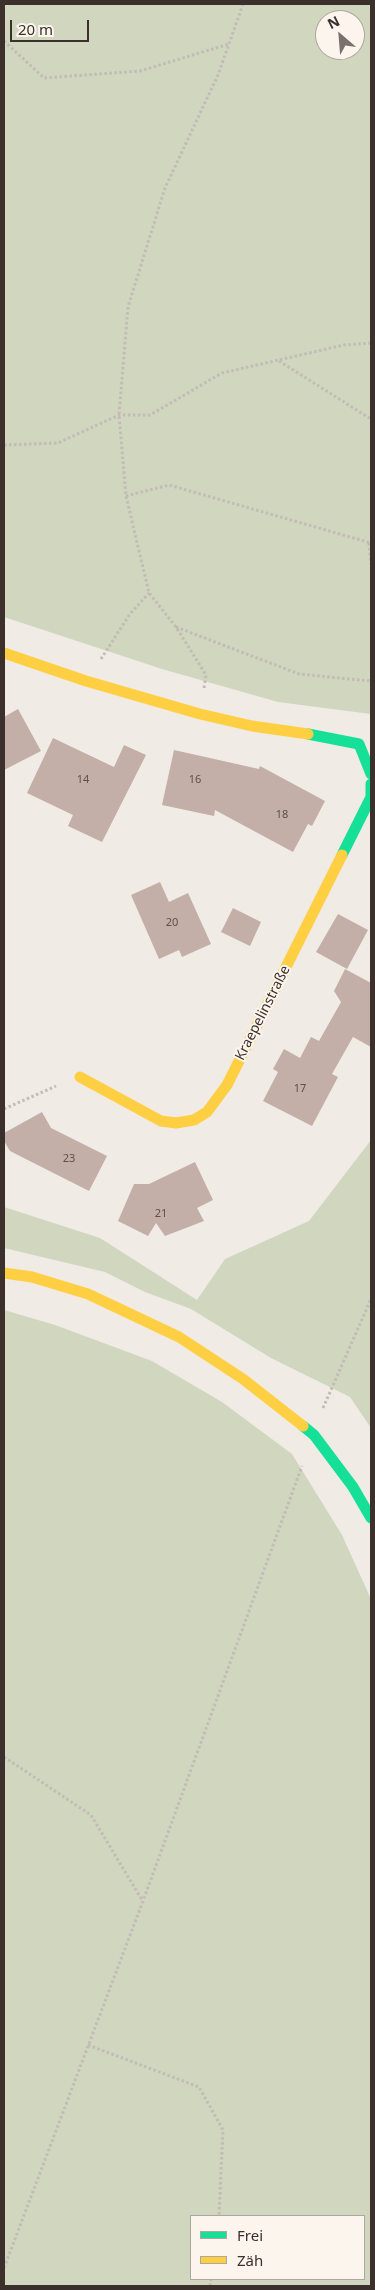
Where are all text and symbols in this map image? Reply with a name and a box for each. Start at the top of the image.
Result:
scale bar [12,10,91,42]
north arrow [315,10,365,60]
text: N [324,11,343,33]
text: 20 m [18,19,53,39]
house number: 14 [77,773,89,787]
house number: 16 [189,773,201,787]
house number: 18 [276,808,288,822]
house number: 20 [166,916,178,930]
street label: Kraepelinstraße [232,963,294,1063]
house number: 17 [294,1082,306,1096]
house number: 23 [63,1152,75,1166]
house number: 21 [155,1207,167,1221]
legend [190,2215,365,2280]
text: Frei [237,2225,263,2245]
text: Zäh [237,2250,263,2270]

